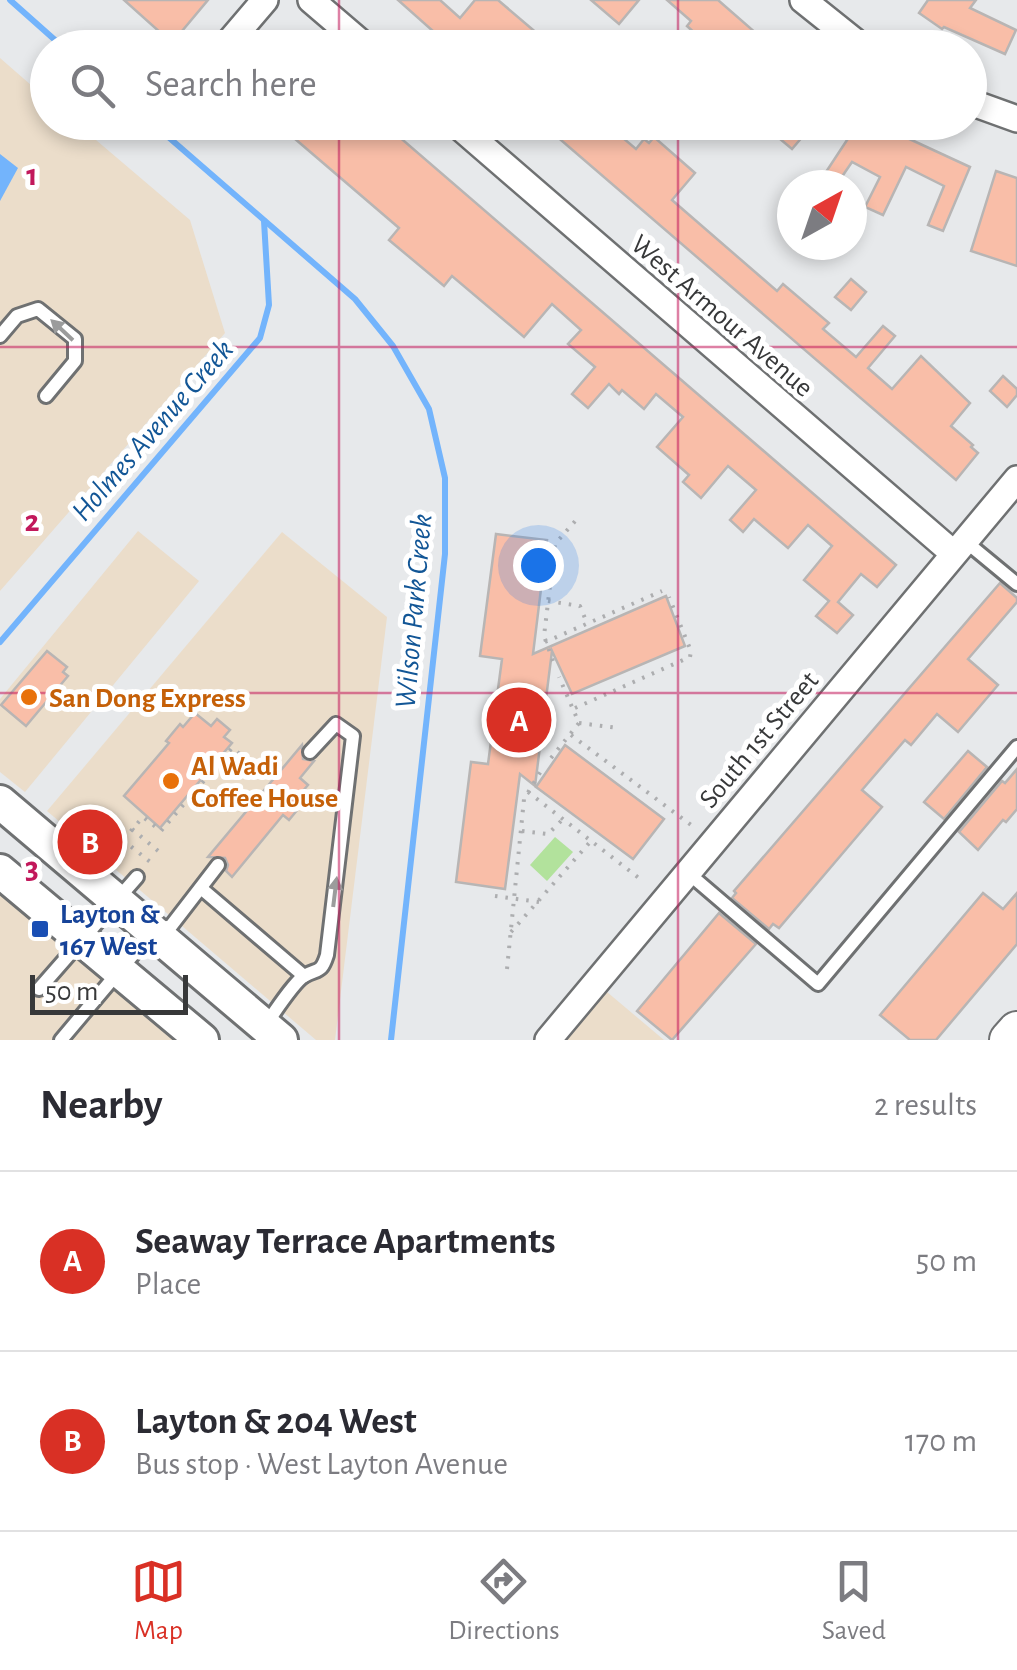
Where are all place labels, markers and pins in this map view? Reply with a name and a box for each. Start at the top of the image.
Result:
pin: A [486,682,552,758]
place label: San Dong Express [49,685,246,713]
marker: San Dong Express [18,686,40,708]
place label: Al Wadi Coffee House [191,753,338,813]
marker: Al Wadi Coffee House [160,770,182,792]
pin: B [58,804,122,880]
place label: Layton & 167 West [60,901,160,961]
marker: Layton & 167 West [29,918,51,940]

